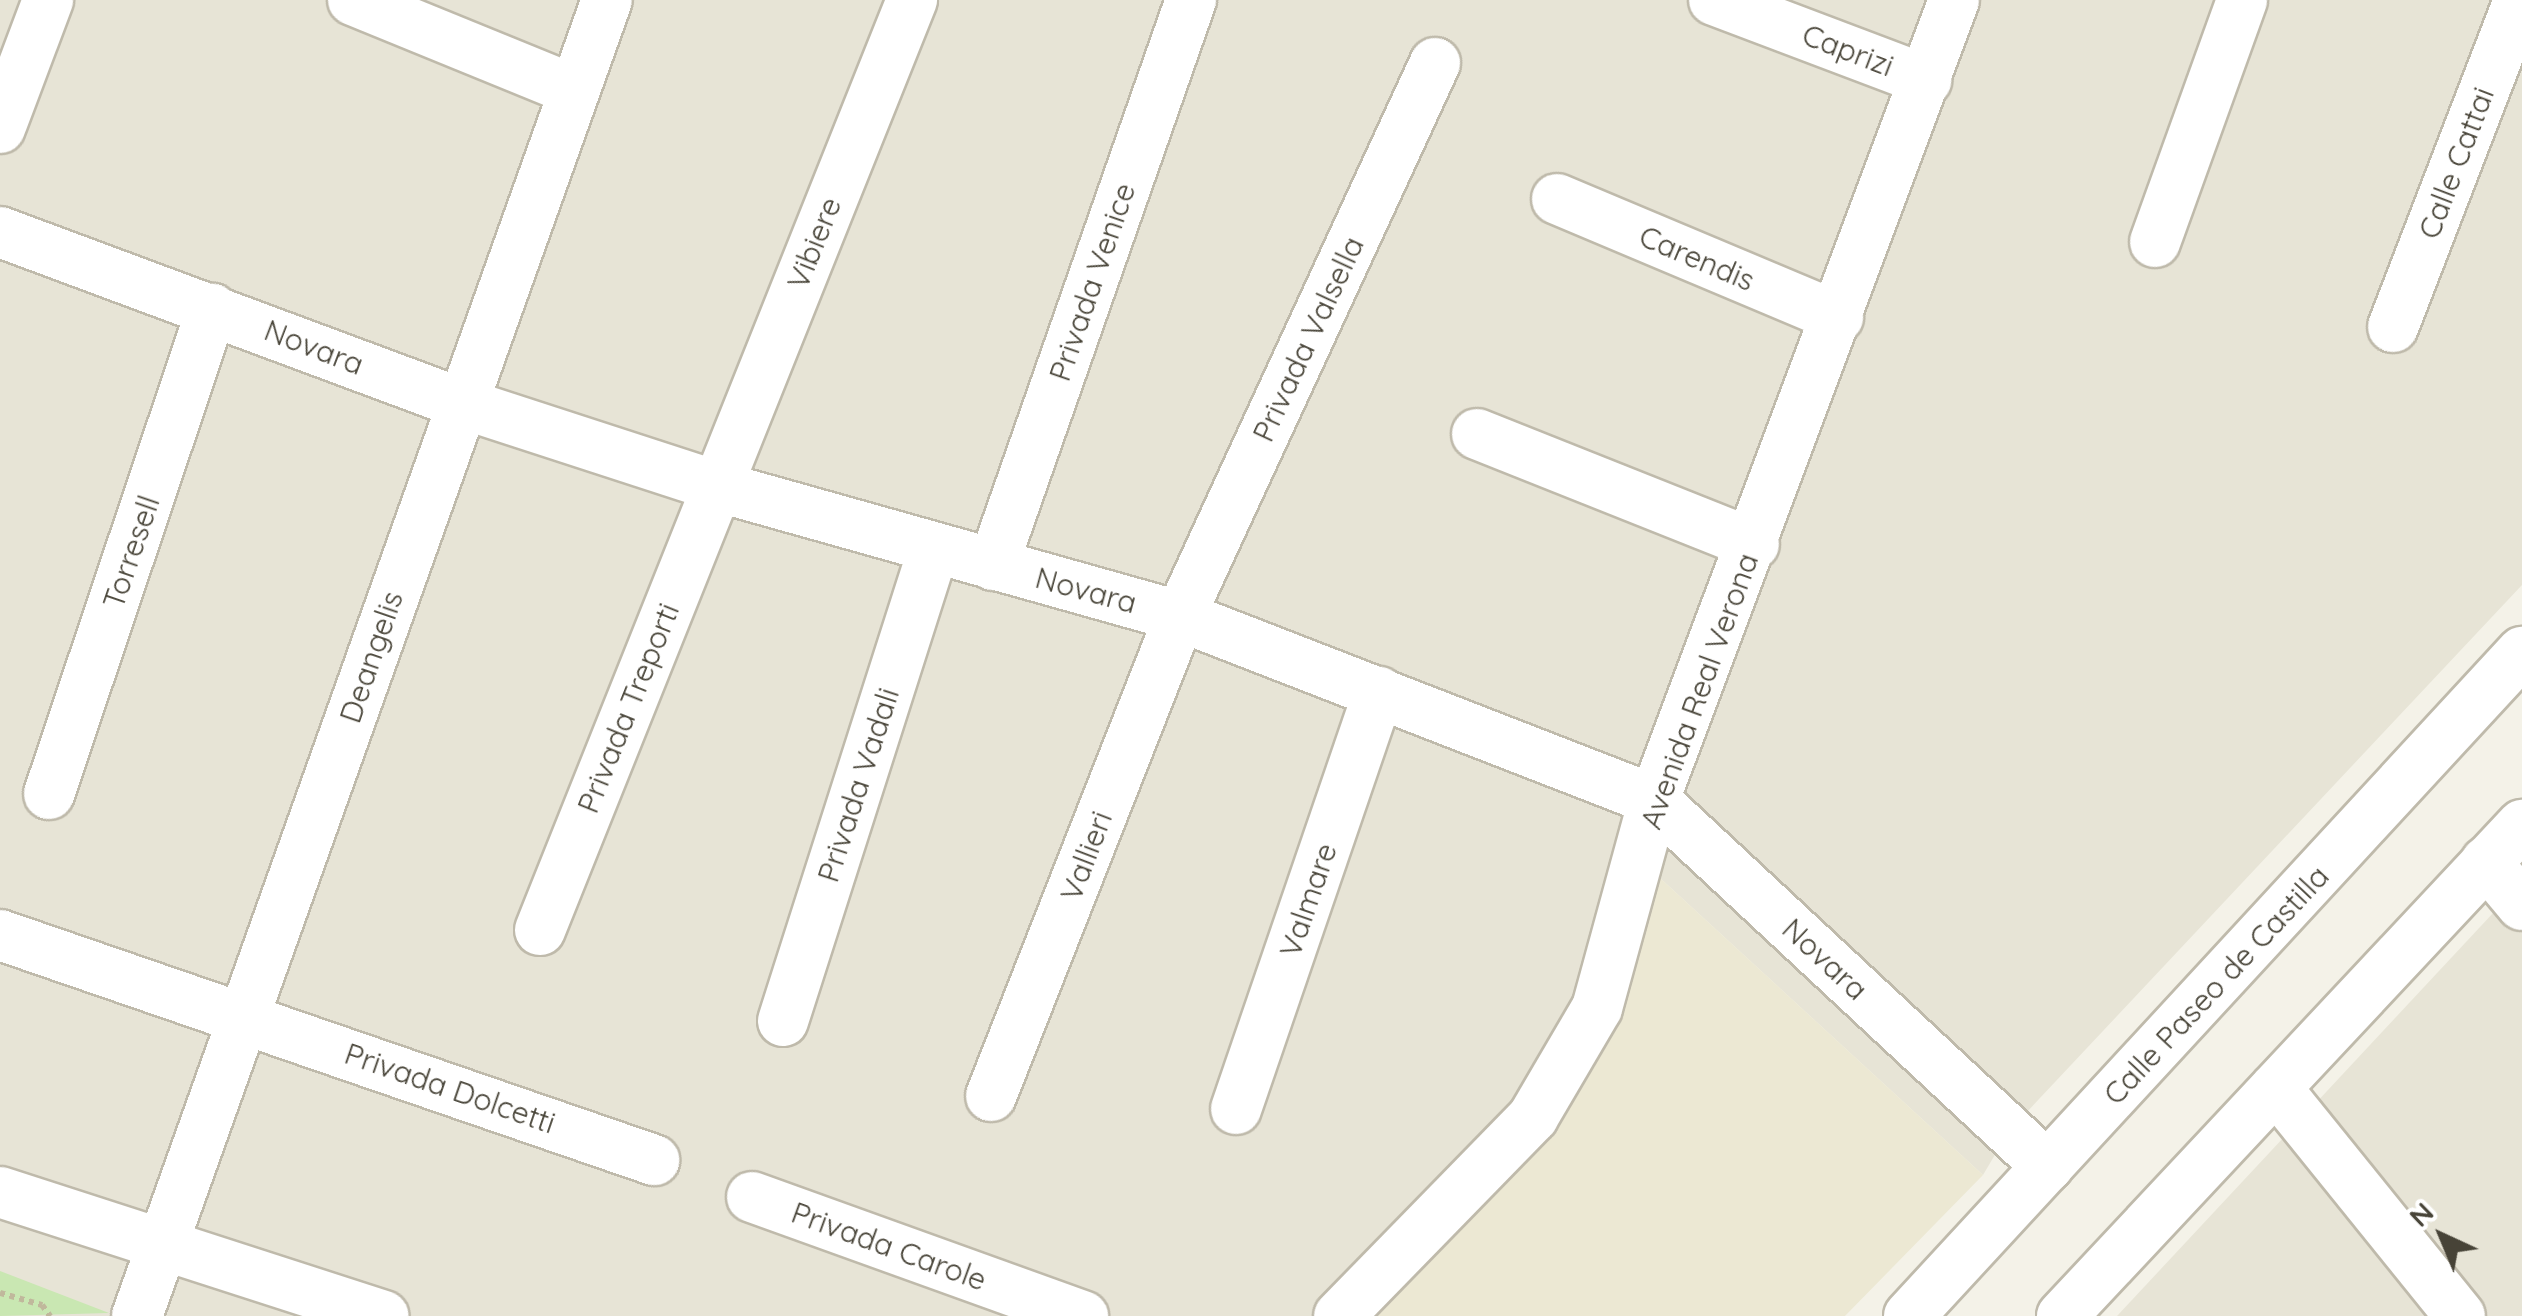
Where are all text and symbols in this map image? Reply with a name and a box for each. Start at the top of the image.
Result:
street label: Caprizi [1797,16,1899,84]
street label: Calle Cattai [2411,82,2501,244]
street label: Privada Venice [1041,178,1143,386]
street label: Vibiere [779,192,849,294]
street label: Carendis [1634,218,1760,298]
street label: Privada Valsella [1245,231,1371,447]
street label: Novara [259,312,369,382]
street label: Torresell [95,491,167,613]
street label: Avenida Real Verona [1632,548,1766,834]
street label: Novara [1032,559,1140,621]
street label: Deangelis [332,586,410,728]
street label: Privada Treporti [570,598,686,818]
street label: Privada Vadali [810,683,906,887]
street label: Vallieri [1053,806,1119,906]
street label: Valmare [1272,838,1344,962]
street label: Calle Paseo de Castilla [2096,858,2336,1112]
street label: Novara [1775,911,1875,1007]
street label: Privada Dolcetti [340,1035,560,1141]
north arrow [2392,1186,2492,1286]
street label: Privada Carole [787,1194,991,1298]
text: N [2401,1194,2440,1234]

